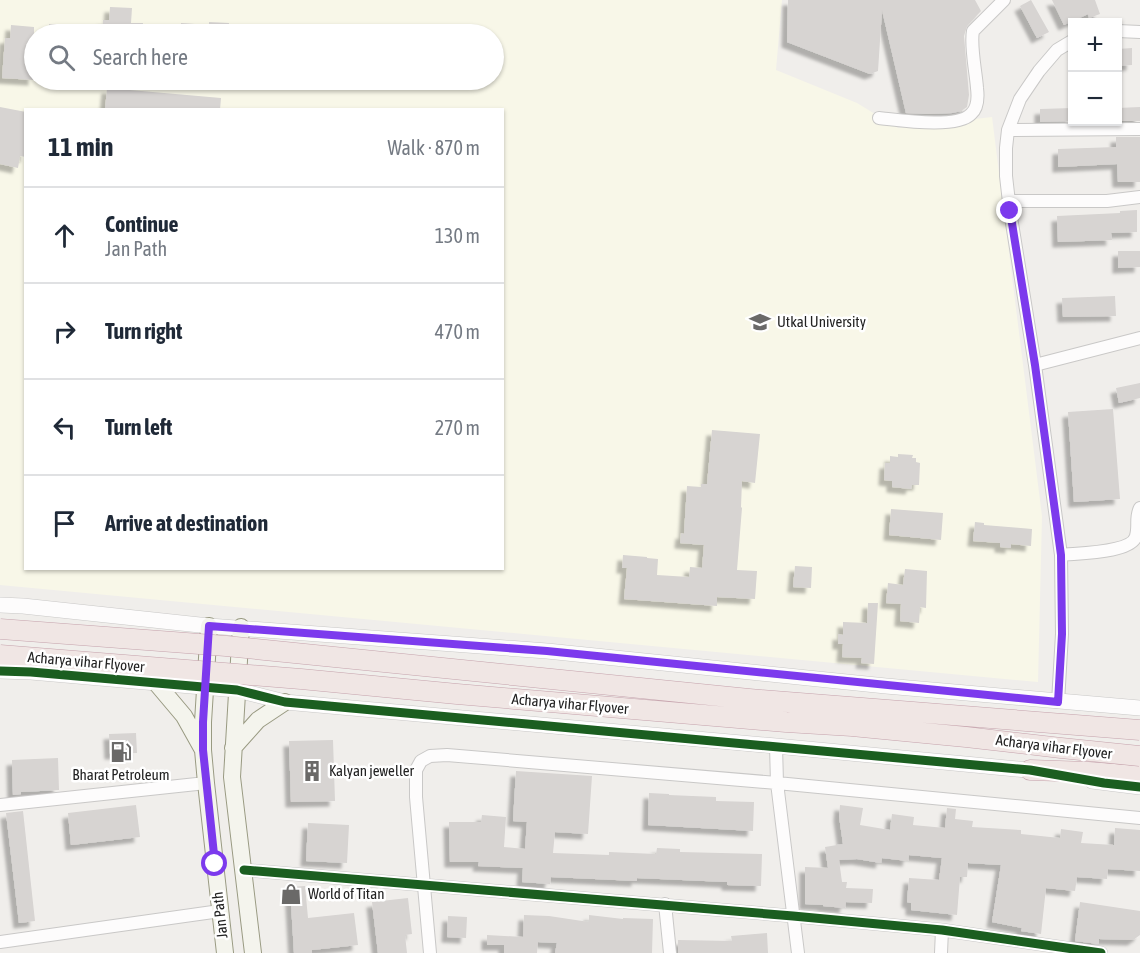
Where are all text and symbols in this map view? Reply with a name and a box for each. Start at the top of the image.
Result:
map controls [1068,18,1122,126]
button: + [1068,18,1122,72]
search box [24,24,504,90]
icon: search [45,41,78,74]
text: Search here [93,44,188,70]
button: − [1068,72,1122,126]
text: 11 min [48,132,113,162]
text: Walk · 870 m [388,136,480,159]
route end [996,197,1022,223]
text: Continue [105,211,179,237]
icon: ahead [48,219,81,252]
text: 130 m [435,224,480,247]
text: Jan Path [105,237,167,260]
school or university icon: Utkal University [748,310,772,334]
place label: Utkal University [777,313,866,330]
icon: right [48,315,81,348]
text: Turn right [105,318,182,344]
text: 470 m [435,320,480,343]
icon: left [48,411,81,444]
text: Turn left [105,414,172,440]
text: 270 m [435,416,480,439]
icon: arrive [48,507,81,540]
text: Arrive at destination [105,510,268,536]
street label: Acharya vihar Flyover [27,648,146,675]
street label: Acharya vihar Flyover [511,690,630,717]
street label: Acharya vihar Flyover [995,731,1114,762]
fuel station icon: Bharat Petroleum [109,740,133,764]
building icon: Kalyan jeweller [300,759,324,783]
place label: Kalyan jeweller [329,762,415,779]
place label: Bharat Petroleum [72,766,170,783]
route start [201,850,227,876]
shop icon: World of Titan [279,882,303,906]
place label: World of Titan [308,885,384,902]
street label: Jan Path [209,891,230,939]

